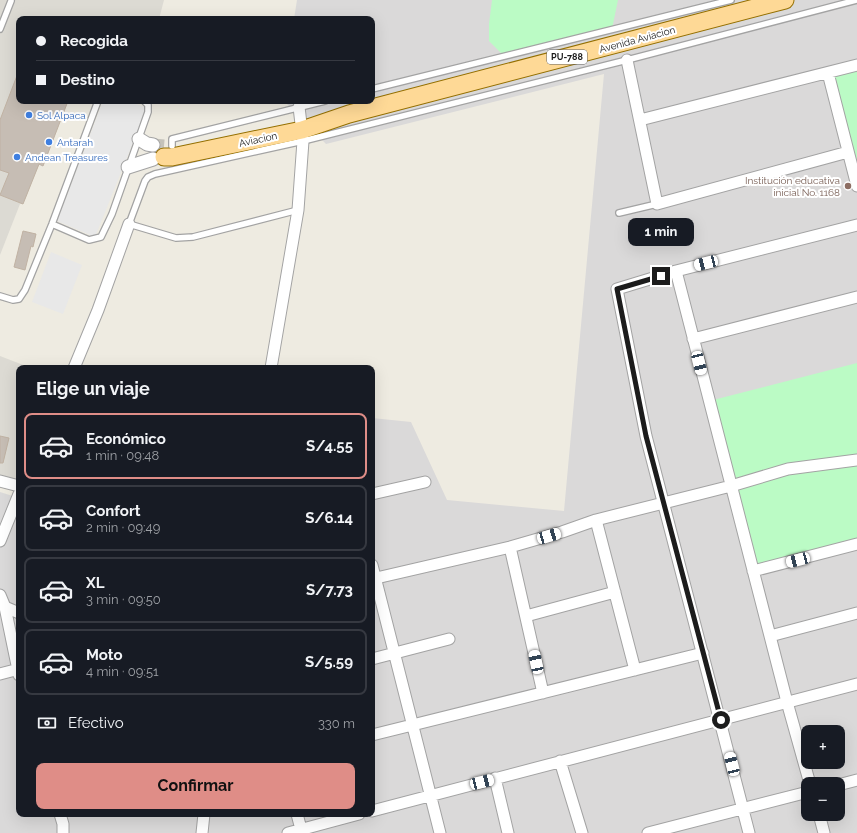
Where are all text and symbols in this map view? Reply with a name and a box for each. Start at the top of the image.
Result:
street label: Avenida Aviacion [598,24,676,55]
text: Recogida [60,32,128,50]
road number: PU-788 [547,50,587,64]
text: Destino [60,71,115,89]
marker: Sol Alpaca [24,110,34,120]
place label: Sol Alpaca [37,110,86,121]
street label: Aviacion [238,130,278,149]
marker: Antarah [44,137,54,147]
place label: Antarah [57,137,93,148]
marker: Andean Treasures [12,152,22,162]
place label: Andean Treasures [25,152,108,163]
place label: Institución educativa inicial No. 1168 [745,175,840,198]
marker: Institución educativa inicial No. 1168 [843,181,853,191]
callout: 1 min [628,218,694,246]
text: 1 min [645,224,677,239]
car [693,254,719,272]
route end [652,267,670,285]
car [690,350,708,376]
text: Elige un viaje [36,378,150,399]
icon: car [38,428,74,464]
text: Económico [86,430,166,448]
text: S/4.55 [306,437,353,455]
text: 1 min · 09:48 [86,448,159,463]
icon: car [38,500,74,536]
text: Confort [86,502,140,520]
text: S/6.14 [305,509,353,527]
text: 2 min · 09:49 [86,520,160,535]
car [536,527,562,545]
car [785,551,811,569]
icon: car [38,572,74,608]
text: XL [86,574,104,592]
text: S/7.73 [306,581,353,599]
text: 3 min · 09:50 [86,592,161,607]
icon: car [38,644,74,680]
text: Moto [86,646,123,664]
car [528,649,544,675]
text: S/5.59 [305,653,353,671]
text: 4 min · 09:51 [86,664,159,679]
route start [712,711,730,729]
icon: cash [36,712,58,734]
text: Efectivo [68,714,124,732]
text: 330 m [318,716,355,731]
map controls [801,725,845,821]
button: + [801,725,845,769]
car [723,751,741,777]
button: Confirmar [36,763,355,809]
car [469,773,495,791]
button: − [801,777,845,821]

